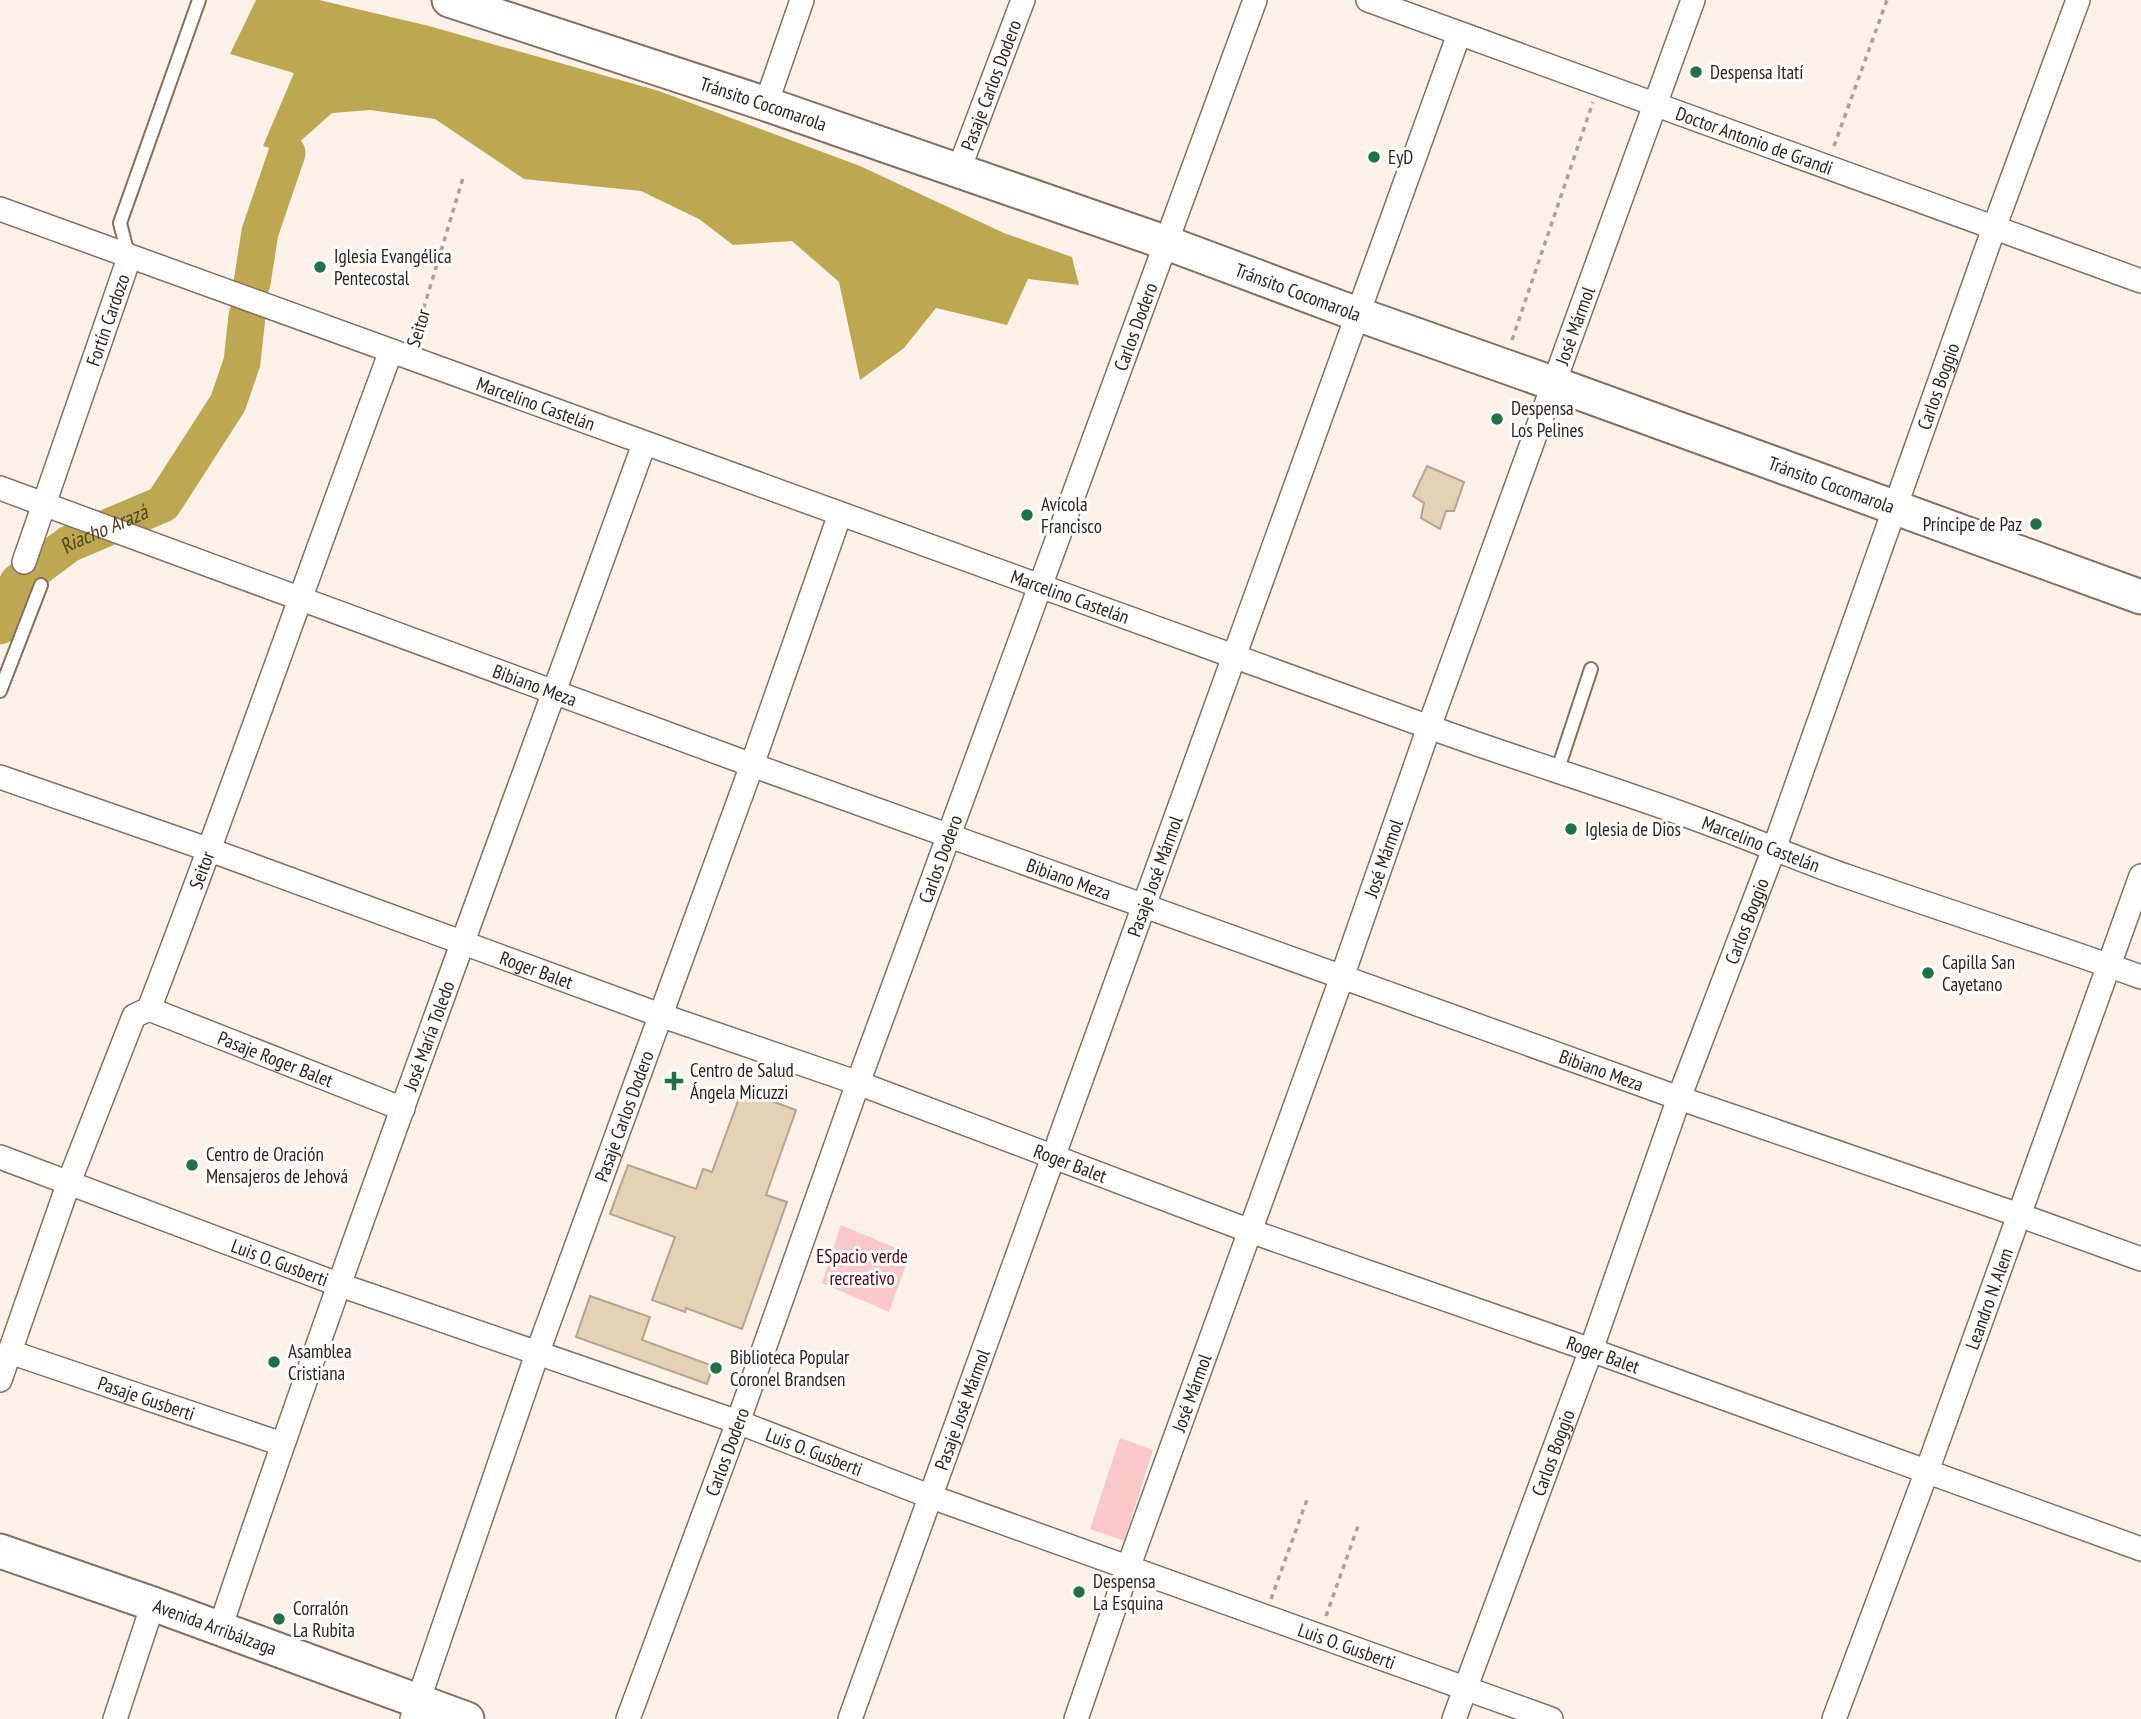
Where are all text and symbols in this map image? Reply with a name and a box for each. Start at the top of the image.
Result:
street label: Pasaje Carlos Dodero [955,16,1026,154]
place label: Despensa Itatí [1710,60,1803,84]
marker: Despensa Itatí [1688,64,1704,80]
street label: Tránsito Cocomarola [697,71,830,136]
street label: Doctor Antonio de Grandi [1672,101,1836,180]
place label: EyD [1388,145,1413,169]
marker: EyD [1366,149,1382,165]
place label: Iglesia Evangélica Pentecostal [334,244,452,290]
street label: Tránsito Cocomarola [1232,258,1364,326]
marker: Iglesia Evangélica Pentecostal [312,259,328,275]
street label: Fortín Cardozo [81,271,135,369]
street label: Carlos Dodero [1108,279,1162,374]
street label: José Mármol [1549,283,1600,369]
street label: Seitor [401,305,435,350]
street label: Carlos Boggio [1912,340,1964,433]
street label: Marcelino Castelán [473,371,598,436]
place label: Despensa Los Pelines [1511,396,1584,442]
marker: Despensa Los Pelines [1489,411,1505,427]
street label: Tránsito Cocomarola [1765,451,1898,518]
place label: Avícola Francisco [1041,492,1102,538]
water label: Riacho Arazá [54,497,153,560]
marker: Avícola Francisco [1019,507,1035,523]
place label: Príncipe de Paz [1923,512,2022,536]
marker: Príncipe de Paz [2028,516,2044,532]
street label: Marcelino Castelán [1008,564,1133,629]
street label: Bibiano Meza [489,659,580,711]
street label: Marcelino Castelán [1699,810,1823,877]
street label: Carlos Dodero [913,812,967,906]
street label: Pasaje José Mármol [1122,812,1188,940]
street label: José Mármol [1358,815,1408,901]
place label: Iglesia de Dios [1585,817,1681,841]
marker: Iglesia de Dios [1563,821,1579,837]
street label: Seitor [183,847,220,892]
street label: Bibiano Meza [1023,853,1114,905]
street label: Carlos Boggio [1719,874,1774,967]
street label: Roger Balet [497,945,577,994]
place label: Capilla San Cayetano [1942,950,2015,996]
marker: Capilla San Cayetano [1920,965,1936,981]
street label: José María Toledo [398,978,460,1095]
street label: Pasaje Roger Balet [215,1025,337,1093]
street label: Bibiano Meza [1556,1044,1647,1096]
street label: Pasaje Carlos Dodero [589,1047,659,1185]
place label: Centro de Salud Ángela Micuzzi [690,1058,794,1104]
marker: Centro de Salud Ángela Micuzzi [664,1071,684,1091]
street label: Roger Balet [1031,1139,1111,1188]
place label: Centro de Oración Mensajeros de Jehová [206,1142,348,1188]
marker: Centro de Oración Mensajeros de Jehová [184,1157,200,1173]
street label: Luis O. Gusberti [228,1233,332,1292]
park label: ESpacio verde recreativo [816,1244,908,1290]
street label: Leandro N. Alem [1960,1245,2018,1353]
street label: Roger Balet [1563,1330,1644,1379]
place label: Asamblea Cristiana [288,1339,352,1385]
place label: Biblioteca Popular Coronel Brandsen [730,1345,850,1391]
street label: Pasaje José Mármol [929,1345,995,1473]
street label: José Mármol [1166,1350,1217,1436]
marker: Asamblea Cristiana [266,1354,282,1370]
marker: Biblioteca Popular Coronel Brandsen [708,1360,724,1376]
street label: Pasaje Gusberti [95,1371,198,1426]
street label: Carlos Dodero [700,1404,754,1499]
street label: Carlos Boggio [1526,1406,1580,1499]
street label: Luis O. Gusberti [762,1422,866,1481]
place label: Despensa La Esquina [1093,1569,1163,1615]
marker: Despensa La Esquina [1071,1584,1087,1600]
street label: Avenida Arribálzaga [150,1593,280,1660]
place label: Corralón La Rubita [293,1596,355,1642]
marker: Corralón La Rubita [271,1611,287,1627]
street label: Luis O. Gusberti [1295,1617,1399,1674]

